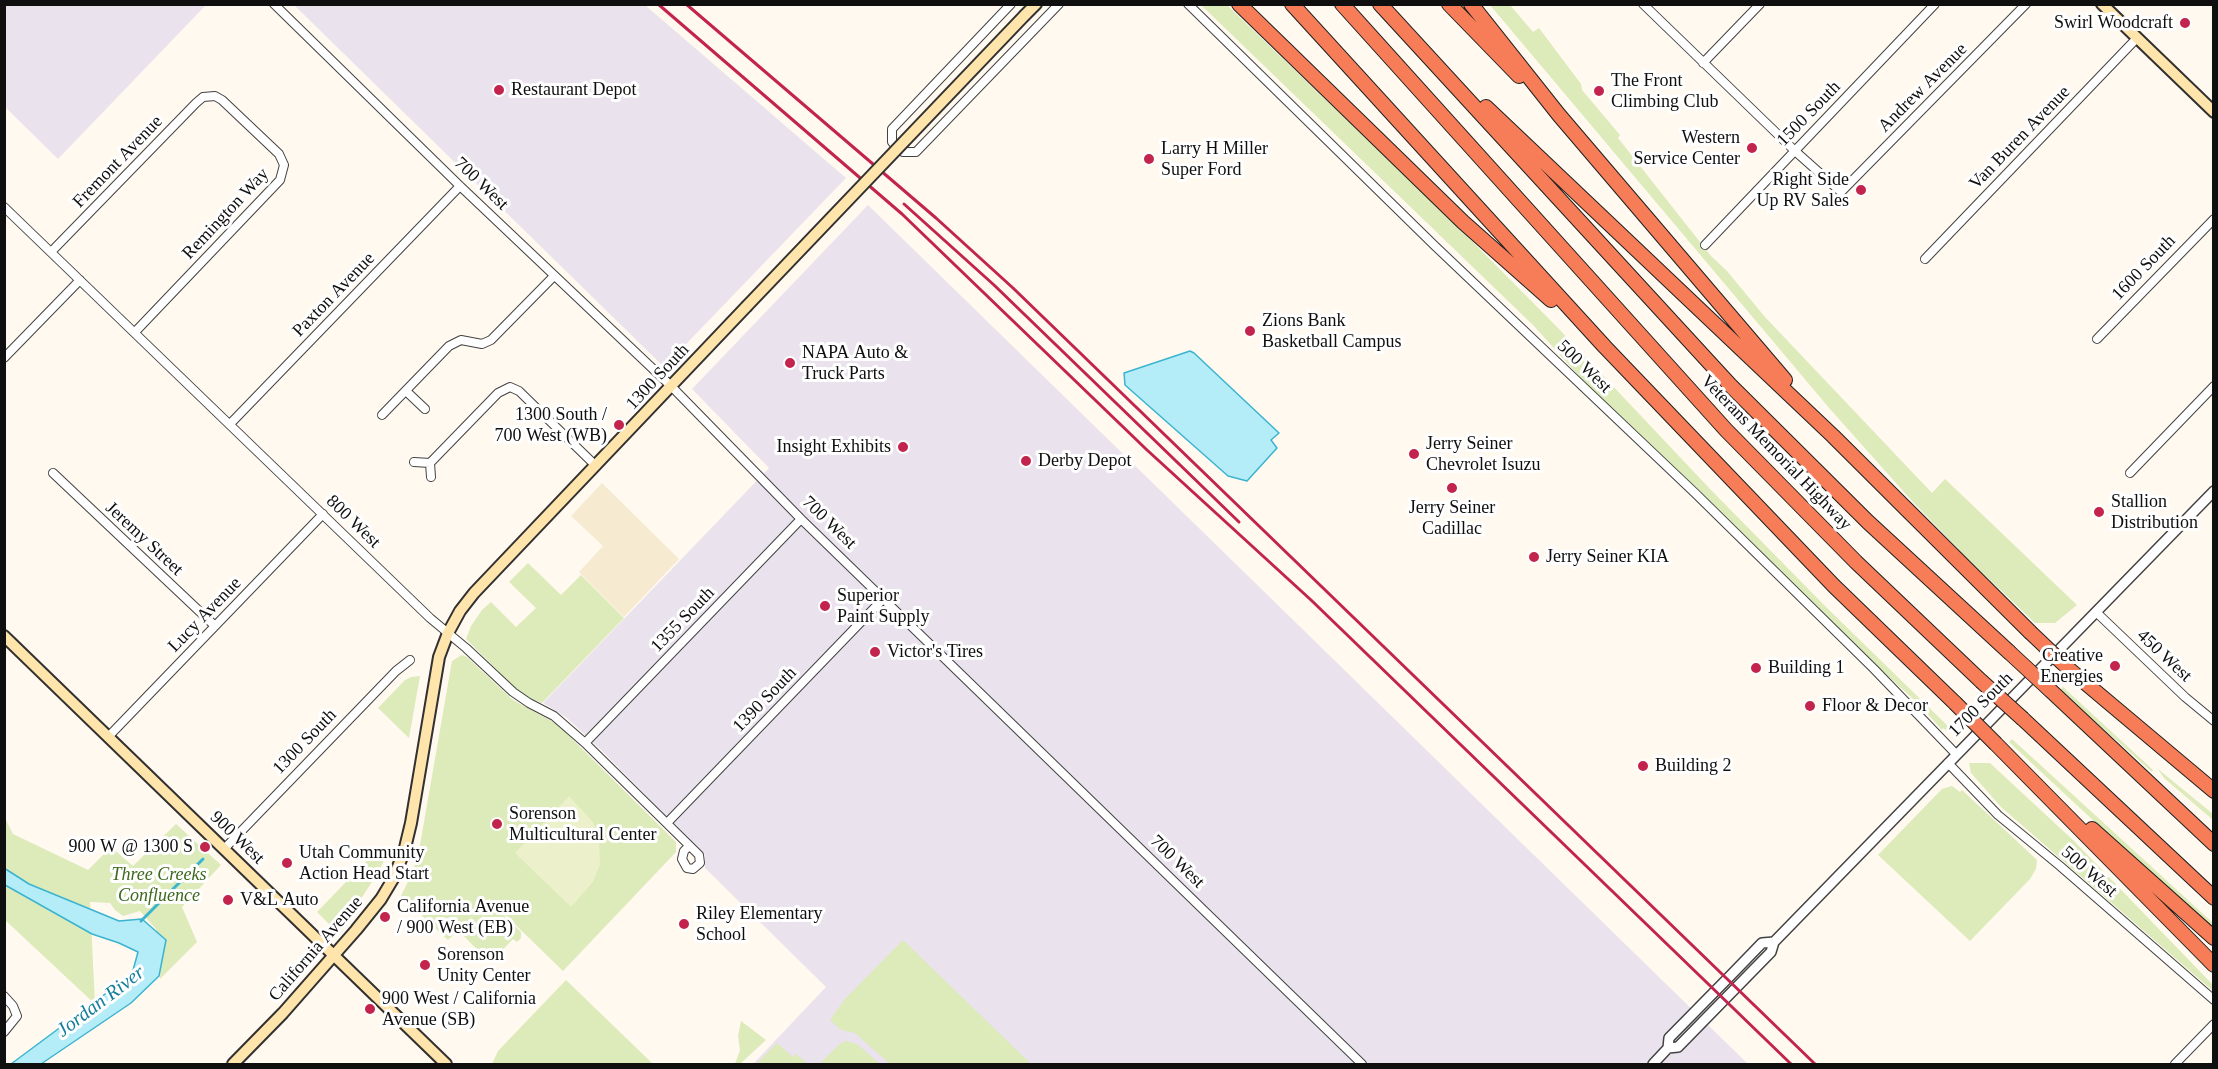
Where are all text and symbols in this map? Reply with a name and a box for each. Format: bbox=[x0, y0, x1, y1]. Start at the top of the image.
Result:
place label: Swirl Woodcraft bbox=[2054, 12, 2173, 34]
marker: Swirl Woodcraft bbox=[2178, 16, 2192, 30]
street label: Andrew Avenue bbox=[1874, 39, 1972, 137]
place label: The Front Climbing Club bbox=[1611, 70, 1719, 112]
street label: 1500 South bbox=[1773, 77, 1845, 151]
place label: Restaurant Depot bbox=[511, 79, 636, 101]
street label: Van Buren Avenue bbox=[1965, 82, 2075, 194]
marker: Restaurant Depot bbox=[492, 83, 506, 97]
marker: The Front Climbing Club bbox=[1592, 84, 1606, 98]
street label: Fremont Avenue bbox=[69, 111, 167, 213]
place label: Western Service Center bbox=[1634, 127, 1740, 170]
place label: Larry H Miller Super Ford bbox=[1161, 138, 1268, 180]
marker: Western Service Center bbox=[1745, 141, 1759, 155]
marker: Larry H Miller Super Ford bbox=[1142, 152, 1156, 166]
street label: 700 West bbox=[449, 153, 513, 215]
street label: Remington Way bbox=[178, 164, 274, 264]
place label: Right Side Up RV Sales bbox=[1756, 169, 1849, 212]
marker: Right Side Up RV Sales bbox=[1854, 183, 1868, 197]
street label: 1600 South bbox=[2108, 231, 2180, 305]
street label: Paxton Avenue bbox=[288, 248, 380, 342]
place label: Zions Bank Basketball Campus bbox=[1262, 310, 1401, 352]
marker: Zions Bank Basketball Campus bbox=[1243, 324, 1257, 338]
street label: 500 West bbox=[1552, 336, 1616, 398]
street label: 1300 South bbox=[622, 339, 694, 415]
place label: NAPA Auto & Truck Parts bbox=[802, 342, 908, 385]
marker: NAPA Auto & Truck Parts bbox=[783, 356, 797, 370]
street label: Veterans Memorial Highway bbox=[1696, 371, 1856, 535]
place label: 1300 South / 700 West (WB) bbox=[494, 404, 607, 446]
marker: 1300 South / 700 West (WB) bbox=[612, 418, 626, 432]
place label: Jerry Seiner Chevrolet Isuzu bbox=[1426, 433, 1540, 476]
place label: Insight Exhibits bbox=[776, 436, 891, 458]
marker: Insight Exhibits bbox=[896, 440, 910, 454]
marker: Jerry Seiner Chevrolet Isuzu bbox=[1407, 447, 1421, 461]
place label: Derby Depot bbox=[1038, 450, 1131, 472]
marker: Derby Depot bbox=[1019, 454, 1033, 468]
marker: Jerry Seiner Cadillac bbox=[1445, 481, 1459, 495]
street label: 800 West bbox=[321, 491, 385, 553]
place label: Stallion Distribution bbox=[2111, 491, 2198, 534]
street label: 700 West bbox=[797, 492, 861, 554]
place label: Jerry Seiner Cadillac bbox=[1409, 497, 1495, 540]
street label: Jeremy Street bbox=[101, 498, 187, 580]
marker: Stallion Distribution bbox=[2092, 505, 2106, 519]
place label: Jerry Seiner KIA bbox=[1546, 546, 1669, 568]
marker: Jerry Seiner KIA bbox=[1527, 550, 1541, 564]
street label: Lucy Avenue bbox=[164, 573, 246, 657]
street label: 1355 South bbox=[647, 583, 719, 657]
place label: Superior Paint Supply bbox=[837, 585, 930, 628]
marker: Superior Paint Supply bbox=[818, 599, 832, 613]
street label: 450 West bbox=[2132, 625, 2196, 687]
place label: Victor's Tires bbox=[887, 641, 983, 663]
marker: Victor's Tires bbox=[868, 645, 882, 659]
place label: Creative Energies bbox=[2040, 645, 2103, 688]
place label: Building 1 bbox=[1768, 657, 1845, 679]
marker: Creative Energies bbox=[2108, 659, 2122, 673]
marker: Building 1 bbox=[1749, 661, 1763, 675]
street label: 1390 South bbox=[729, 663, 801, 737]
street label: 1700 South bbox=[1944, 668, 2018, 742]
place label: Floor & Decor bbox=[1822, 695, 1928, 717]
marker: Floor & Decor bbox=[1803, 699, 1817, 713]
street label: 1300 South bbox=[269, 705, 341, 779]
place label: Building 2 bbox=[1655, 755, 1732, 777]
marker: Building 2 bbox=[1636, 759, 1650, 773]
place label: Sorenson Multicultural Center bbox=[509, 803, 656, 846]
street label: 900 West bbox=[205, 807, 269, 869]
marker: Sorenson Multicultural Center bbox=[490, 817, 504, 831]
street label: 700 West bbox=[1145, 831, 1209, 893]
place label: 900 W @ 1300 S bbox=[68, 836, 193, 858]
marker: 900 W @ 1300 S bbox=[198, 840, 212, 854]
place label: Utah Community Action Head Start bbox=[299, 842, 429, 884]
street label: 500 West bbox=[2057, 842, 2121, 902]
marker: Utah Community Action Head Start bbox=[280, 856, 294, 870]
park label: Three Creeks Confluence bbox=[111, 864, 207, 906]
place label: V&L Auto bbox=[240, 889, 318, 911]
street label: California Avenue bbox=[265, 892, 367, 1006]
marker: V&L Auto bbox=[221, 893, 235, 907]
place label: California Avenue / 900 West (EB) bbox=[397, 896, 529, 938]
place label: Riley Elementary School bbox=[696, 903, 822, 946]
marker: California Avenue / 900 West (EB) bbox=[378, 910, 392, 924]
marker: Riley Elementary School bbox=[677, 917, 691, 931]
place label: Sorenson Unity Center bbox=[437, 944, 530, 986]
marker: Sorenson Unity Center bbox=[418, 958, 432, 972]
water label: Jordan River bbox=[52, 961, 150, 1043]
place label: 900 West / California Avenue (SB) bbox=[382, 988, 536, 1030]
marker: 900 West / California Avenue (SB) bbox=[363, 1002, 377, 1016]

